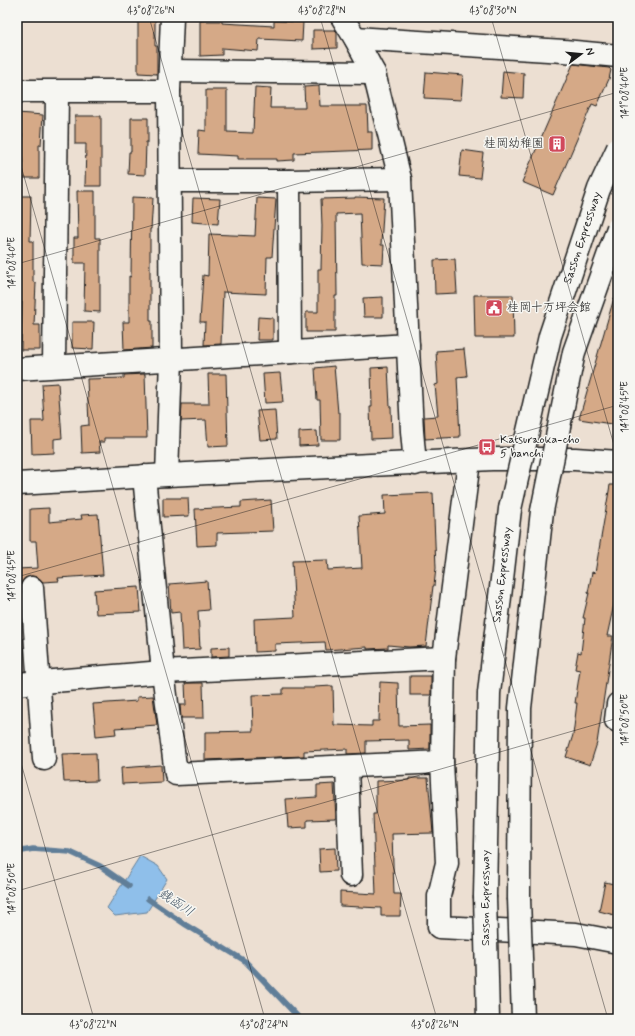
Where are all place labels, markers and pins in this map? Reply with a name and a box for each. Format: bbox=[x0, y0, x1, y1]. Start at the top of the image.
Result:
building icon: 桂岡幼稚園 bbox=[547, 134, 567, 154]
place label: 桂岡幼稚園 bbox=[484, 136, 544, 152]
public building icon: 桂岡十万坪会館 bbox=[484, 298, 504, 318]
place label: 桂岡十万坪会館 bbox=[507, 300, 591, 316]
place label: Katsuraoka-cho 5 banchi bbox=[500, 432, 580, 462]
bus stop icon: Katsuraoka-cho 5 banchi bbox=[477, 437, 497, 457]

